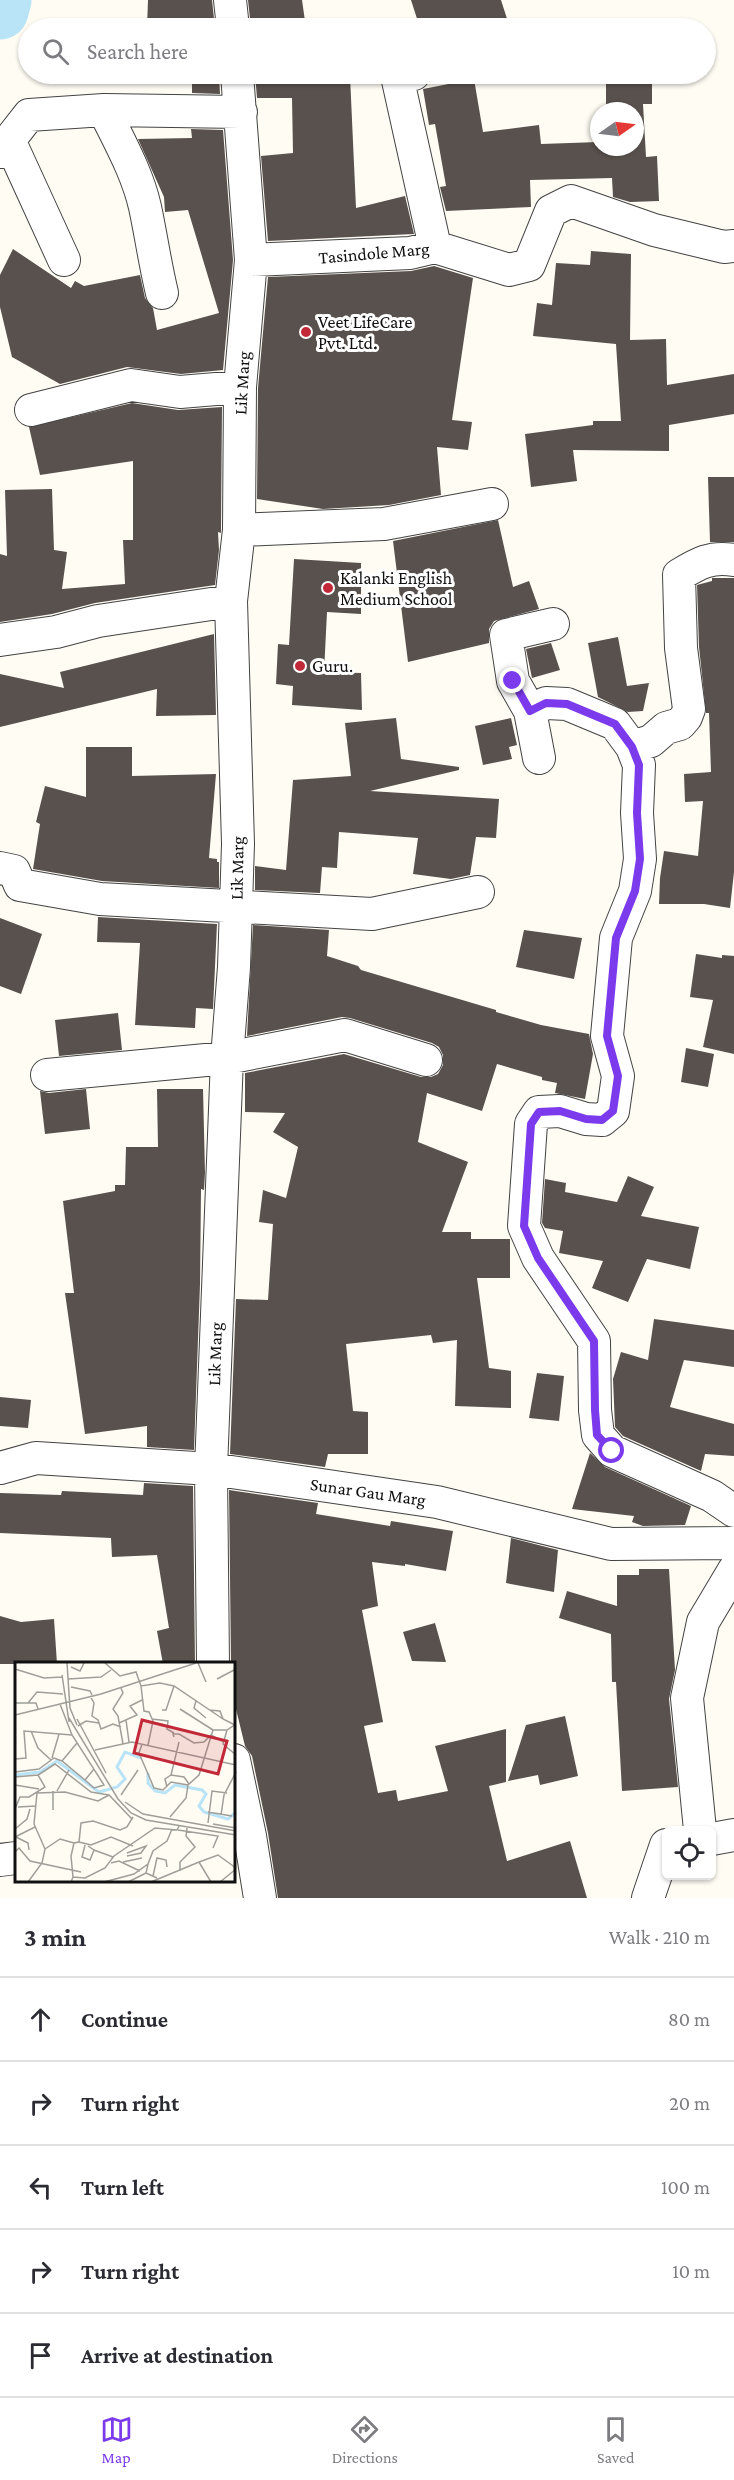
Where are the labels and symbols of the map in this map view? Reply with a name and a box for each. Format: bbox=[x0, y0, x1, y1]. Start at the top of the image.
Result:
north arrow bbox=[590, 102, 644, 156]
street label: Tasindole Marg bbox=[318, 238, 431, 268]
place label: Veet LifeCare Pvt. Ltd. bbox=[318, 312, 412, 353]
marker: Veet LifeCare Pvt. Ltd. bbox=[299, 325, 313, 339]
street label: Lik Marg bbox=[230, 350, 254, 415]
place label: Kalanki English Medium School bbox=[340, 568, 453, 609]
marker: Kalanki English Medium School bbox=[321, 581, 335, 595]
place label: Guru. bbox=[312, 656, 353, 676]
marker: Guru. bbox=[293, 659, 307, 673]
route end bbox=[499, 667, 525, 693]
street label: Lik Marg bbox=[226, 836, 248, 900]
street label: Lik Marg bbox=[204, 1322, 226, 1386]
route start bbox=[598, 1437, 624, 1463]
street label: Sunar Gau Marg bbox=[309, 1474, 427, 1510]
inset map bbox=[15, 1662, 236, 1883]

